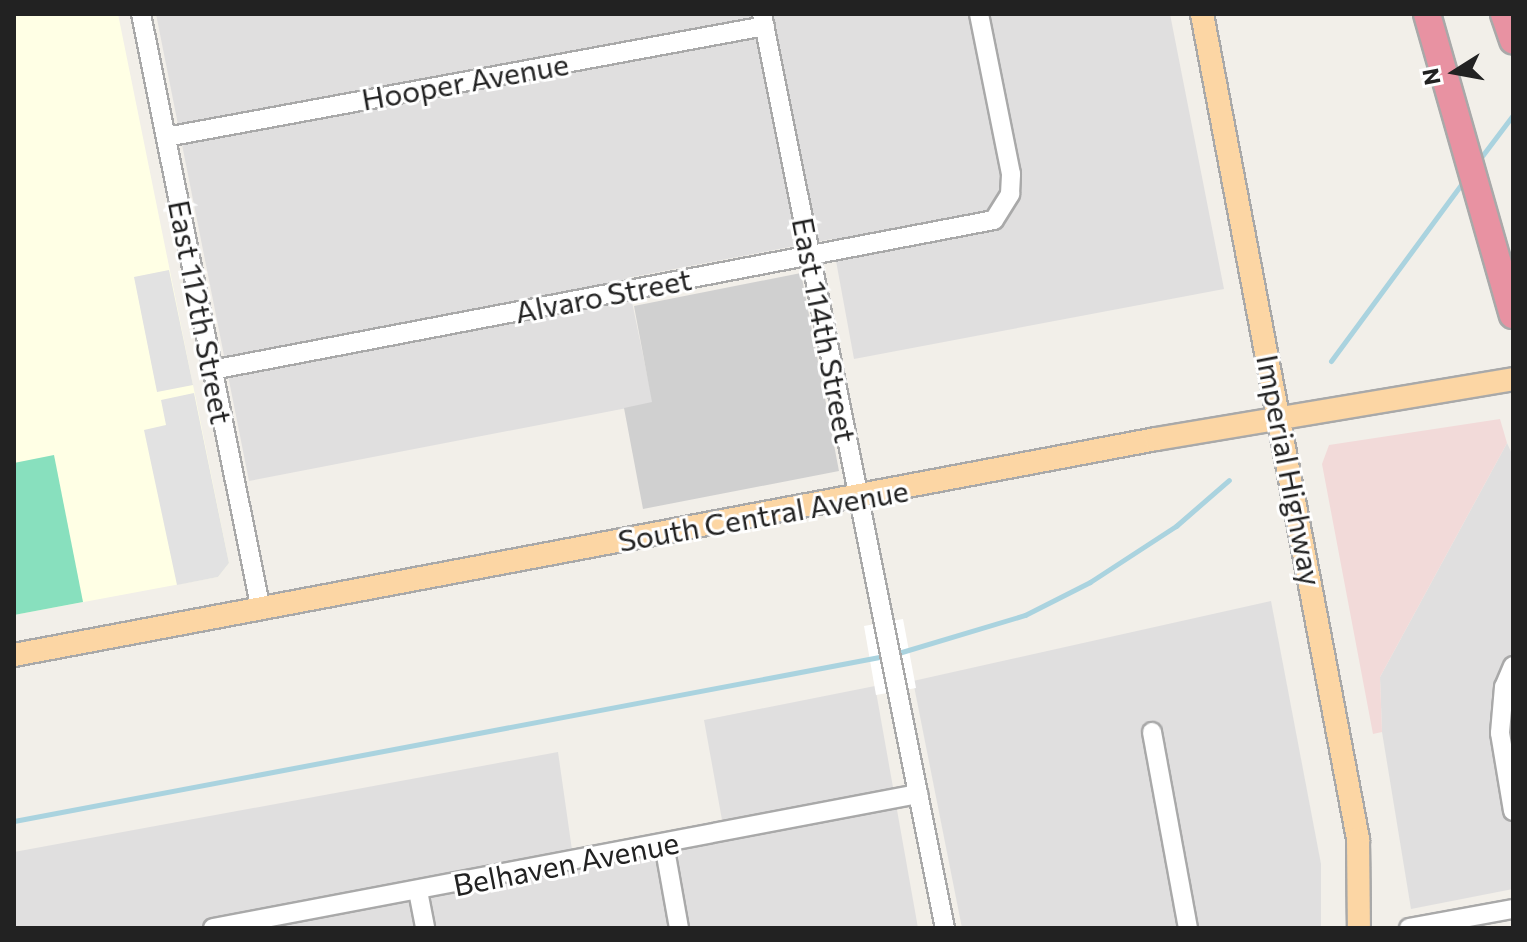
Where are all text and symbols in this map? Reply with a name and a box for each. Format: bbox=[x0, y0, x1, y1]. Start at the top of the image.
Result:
north arrow bbox=[1415, 32, 1495, 112]
street label: Hooper Avenue bbox=[359, 45, 571, 117]
text: N bbox=[1416, 66, 1446, 87]
street label: East 112th Street bbox=[162, 197, 240, 427]
street label: East 114th Street bbox=[786, 214, 864, 446]
street label: Alvaro Street bbox=[512, 260, 694, 330]
street label: Imperial Highway bbox=[1250, 351, 1330, 589]
street label: South Central Avenue bbox=[615, 472, 911, 558]
street label: Belhaven Avenue bbox=[450, 823, 682, 903]

